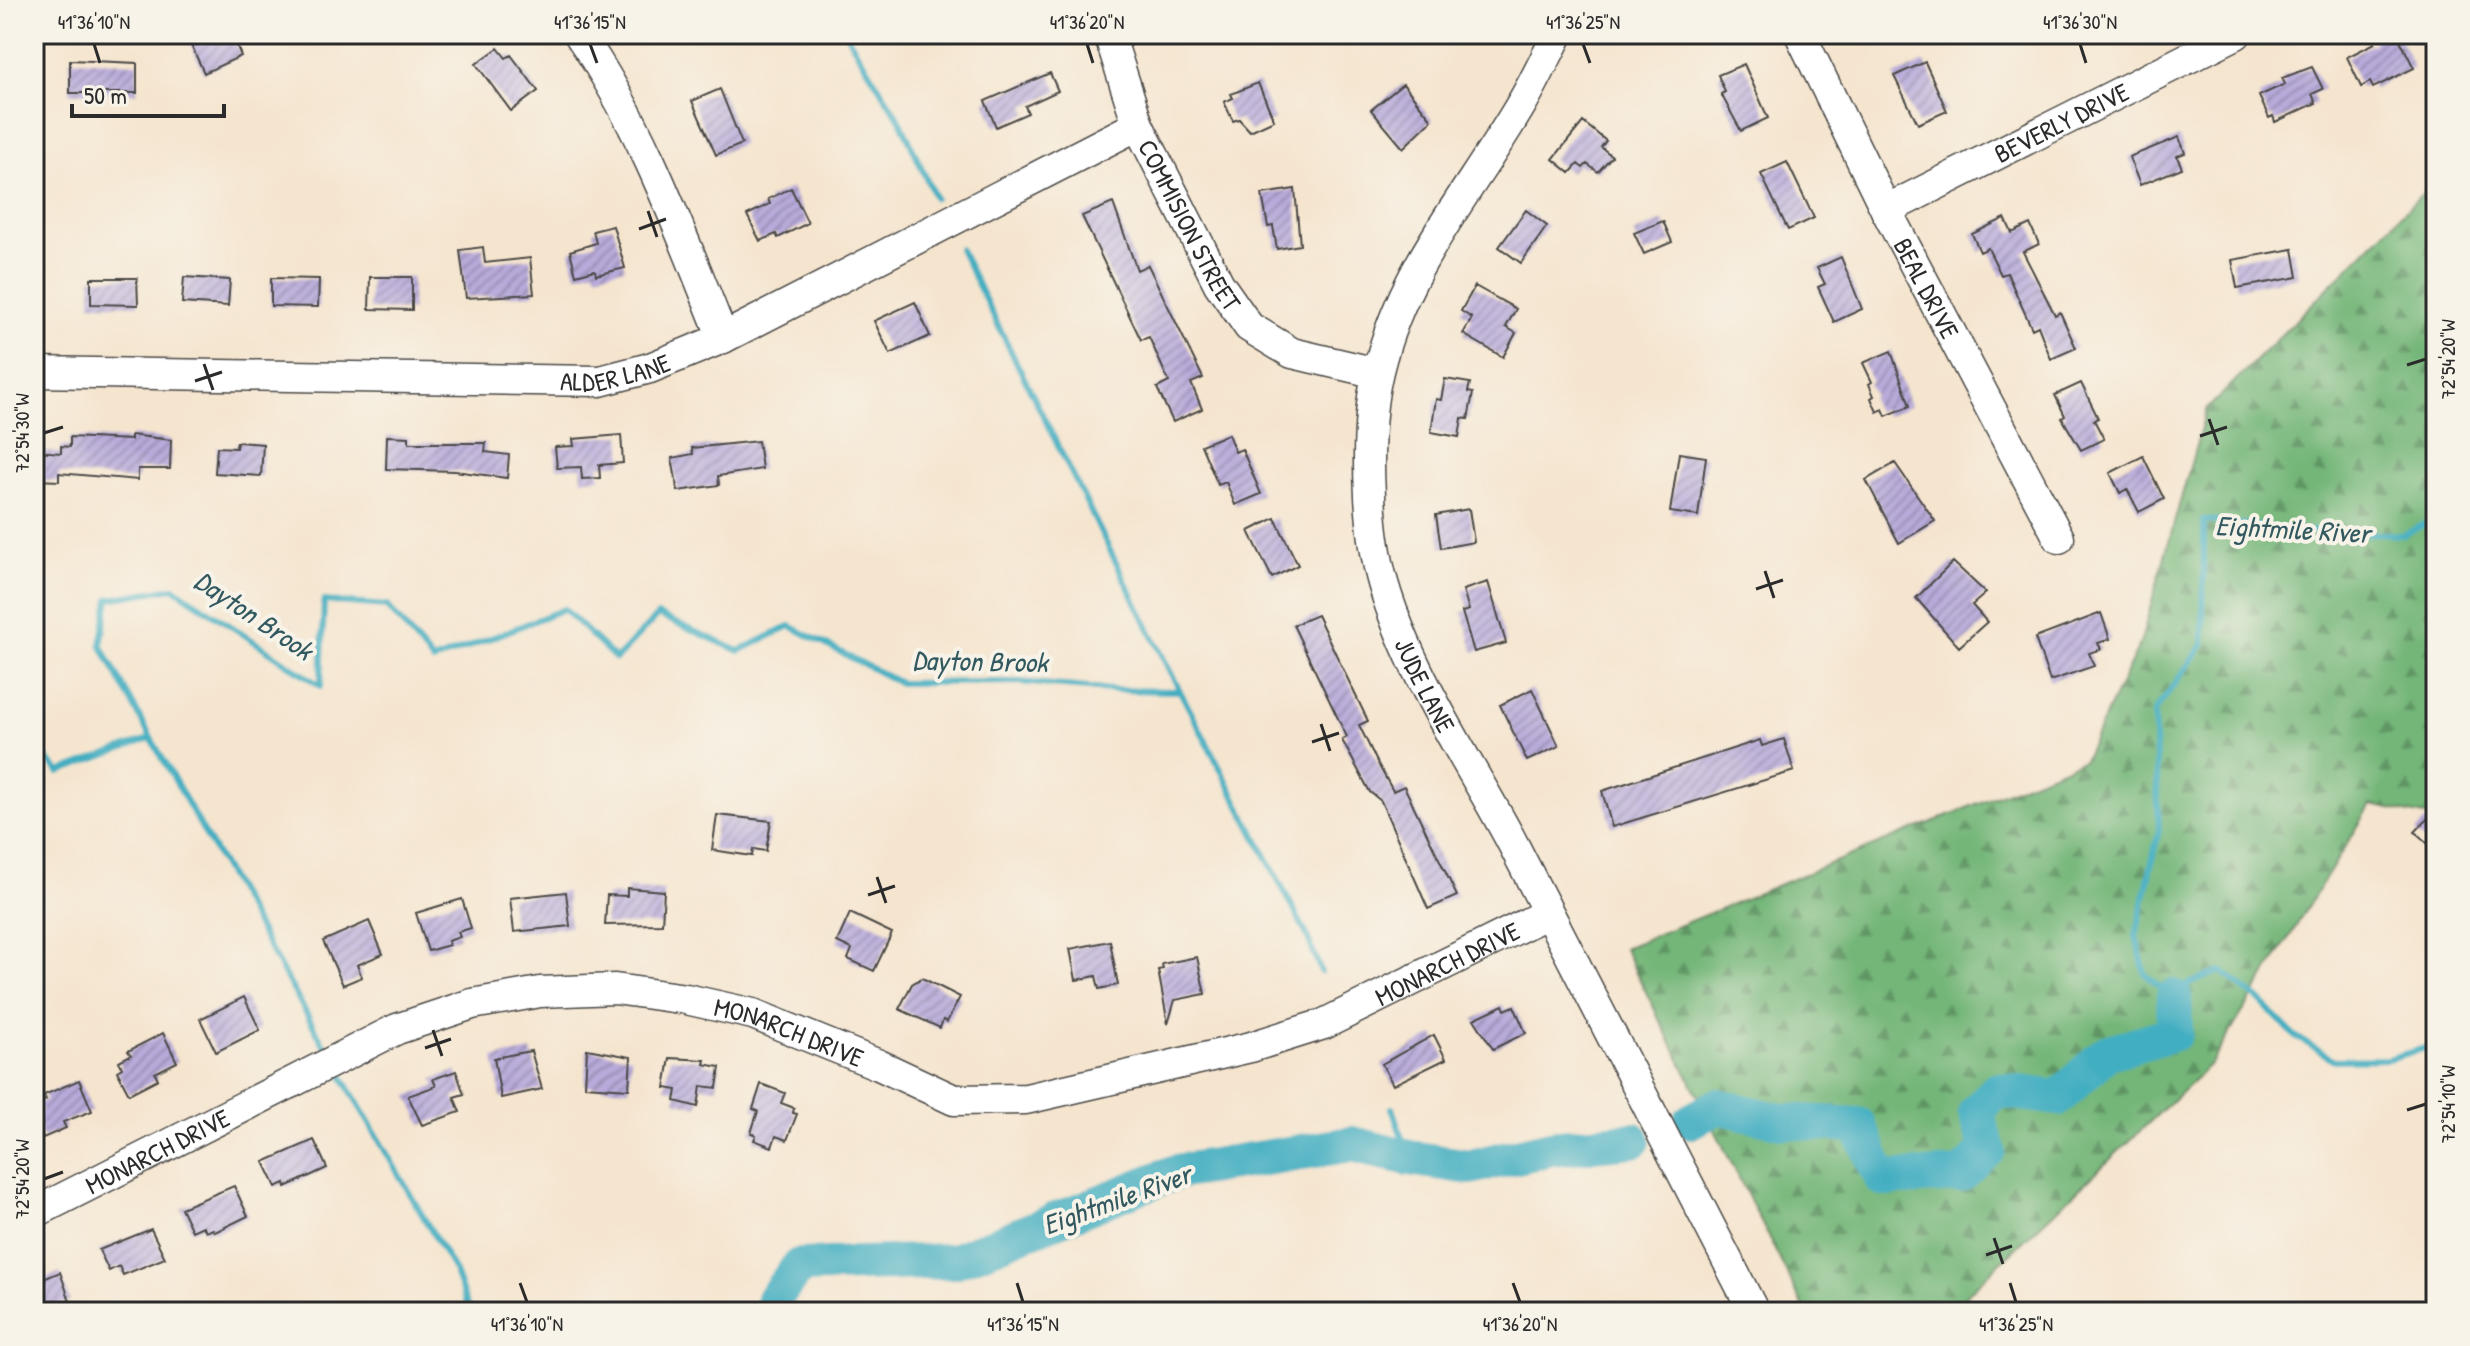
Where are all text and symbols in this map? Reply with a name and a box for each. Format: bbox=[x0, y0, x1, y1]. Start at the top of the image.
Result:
text: 41°36'10"N bbox=[58, 8, 130, 35]
text: 41°36'15"N bbox=[554, 8, 626, 35]
text: 41°36'20"N bbox=[1050, 8, 1124, 35]
text: 41°36'25"N bbox=[1546, 8, 1620, 35]
text: 41°36'30"N bbox=[2043, 8, 2117, 35]
scale bar bbox=[72, 68, 224, 118]
street label: BEVERLY DRIVE bbox=[1988, 73, 2135, 170]
text: 50 m bbox=[84, 79, 127, 111]
street label: COMMISION STREET bbox=[1131, 133, 1250, 318]
street label: BEAL DRIVE bbox=[1886, 231, 1968, 345]
text: 72°54'20"W bbox=[2434, 318, 2461, 399]
street label: ALDER LANE bbox=[560, 344, 676, 399]
text: 72°54'30"W bbox=[8, 393, 35, 473]
water label: Eightmile River bbox=[2215, 506, 2375, 552]
water label: Dayton Brook bbox=[187, 561, 323, 670]
street label: JUDE LANE bbox=[1387, 632, 1464, 739]
water label: Dayton Brook bbox=[912, 641, 1050, 681]
street label: MONARCH DRIVE bbox=[1369, 912, 1526, 1014]
street label: MONARCH DRIVE bbox=[711, 988, 869, 1075]
text: 72°54'10"W bbox=[2434, 1064, 2461, 1143]
street label: MONARCH DRIVE bbox=[79, 1099, 236, 1202]
text: 72°54'20"W bbox=[8, 1138, 35, 1219]
water label: Eightmile River bbox=[1038, 1154, 1199, 1243]
text: 41°36'10"N bbox=[491, 1310, 563, 1337]
text: 41°36'15"N bbox=[987, 1310, 1059, 1337]
text: 41°36'20"N bbox=[1483, 1310, 1557, 1337]
text: 41°36'25"N bbox=[1979, 1310, 2053, 1337]

